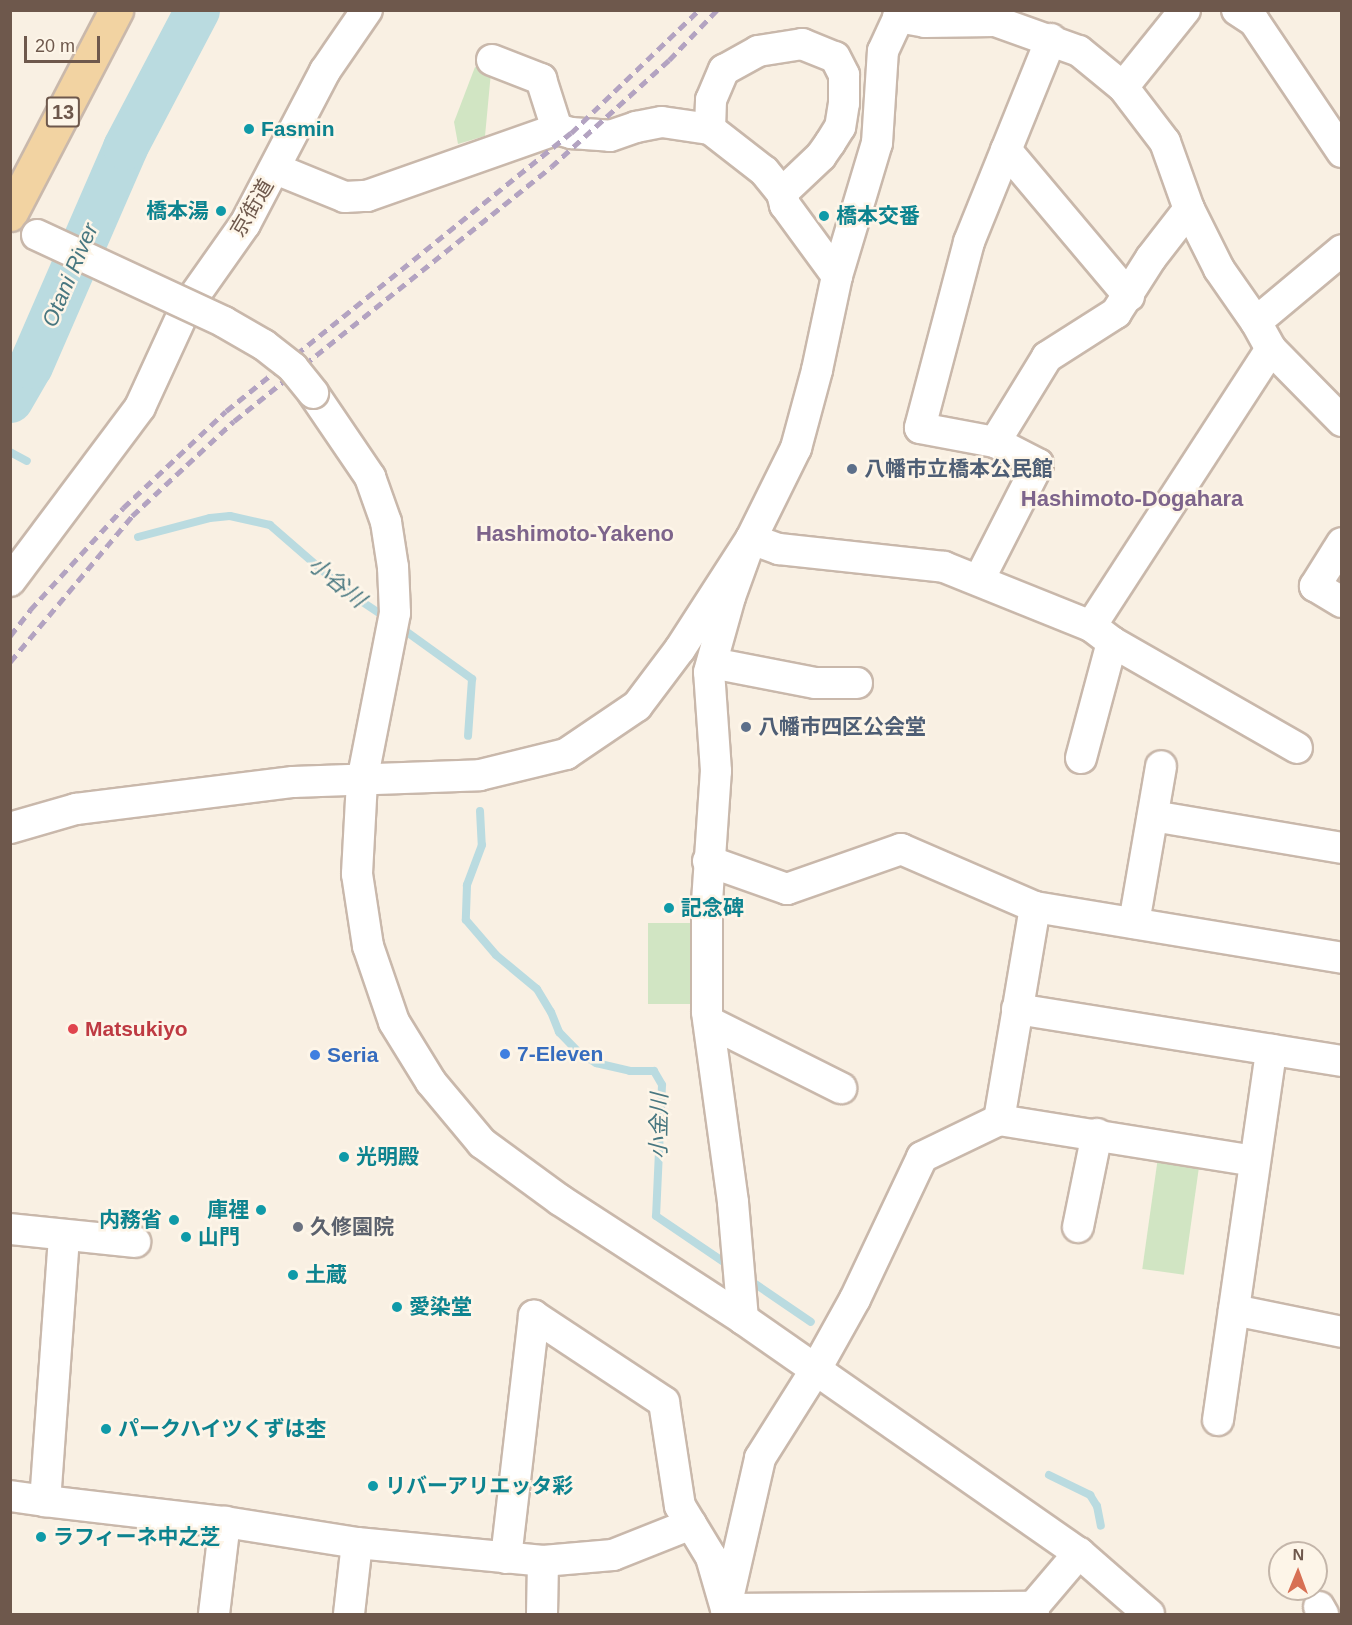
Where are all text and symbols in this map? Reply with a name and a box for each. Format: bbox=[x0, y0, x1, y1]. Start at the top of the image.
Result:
scale bar bbox=[27, 24, 104, 62]
text: 20 m bbox=[35, 36, 75, 56]
road number: 13 bbox=[45, 95, 81, 129]
place label: Fasmin bbox=[261, 116, 335, 142]
marker: Fasmin bbox=[242, 122, 256, 136]
street label: 京街道 bbox=[225, 175, 279, 241]
place label: 橋本湯 bbox=[146, 198, 209, 224]
place label: 橋本交番 bbox=[836, 203, 920, 229]
marker: 橋本湯 bbox=[214, 204, 228, 218]
marker: 橋本交番 bbox=[817, 209, 831, 223]
water label: Otani River bbox=[36, 219, 104, 331]
place label: 八幡市立橋本公民館 bbox=[864, 456, 1053, 482]
marker: 八幡市立橋本公民館 bbox=[845, 462, 859, 476]
district label: Hashimoto-Dogahara bbox=[1021, 486, 1243, 512]
district label: Hashimoto-Yakeno bbox=[476, 521, 674, 547]
water label: 小谷川 bbox=[303, 551, 371, 613]
place label: 八幡市四区公会堂 bbox=[758, 714, 926, 740]
marker: 八幡市四区公会堂 bbox=[739, 720, 753, 734]
place label: 記念碑 bbox=[681, 895, 744, 921]
marker: 記念碑 bbox=[662, 901, 676, 915]
place label: Matsukiyo bbox=[85, 1016, 188, 1042]
marker: Matsukiyo bbox=[66, 1022, 80, 1036]
place label: 7-Eleven bbox=[517, 1041, 603, 1067]
place label: Seria bbox=[327, 1042, 378, 1068]
marker: 7-Eleven bbox=[498, 1047, 512, 1061]
marker: Seria bbox=[308, 1048, 322, 1062]
water label: 小金川 bbox=[645, 1093, 673, 1159]
place label: 光明殿 bbox=[356, 1144, 419, 1170]
marker: 光明殿 bbox=[337, 1150, 351, 1164]
place label: 庫裡 bbox=[207, 1197, 249, 1223]
marker: 庫裡 bbox=[254, 1203, 268, 1217]
place label: 内務省 bbox=[99, 1207, 162, 1233]
marker: 内務省 bbox=[167, 1213, 181, 1227]
place label: 久修園院 bbox=[310, 1214, 394, 1240]
marker: 久修園院 bbox=[291, 1220, 305, 1234]
place label: 山門 bbox=[198, 1224, 240, 1250]
marker: 山門 bbox=[179, 1230, 193, 1244]
place label: 土蔵 bbox=[305, 1262, 347, 1288]
marker: 土蔵 bbox=[286, 1268, 300, 1282]
place label: 愛染堂 bbox=[409, 1294, 472, 1320]
marker: 愛染堂 bbox=[390, 1300, 404, 1314]
place label: パークハイツくずは杢 bbox=[118, 1416, 328, 1442]
marker: パークハイツくずは杢 bbox=[99, 1422, 113, 1436]
place label: リバーアリエッタ彩 bbox=[385, 1473, 574, 1499]
marker: リバーアリエッタ彩 bbox=[366, 1479, 380, 1493]
place label: ラフィーネ中之芝 bbox=[53, 1524, 221, 1550]
marker: ラフィーネ中之芝 bbox=[34, 1530, 48, 1544]
north arrow bbox=[1268, 1541, 1328, 1601]
text: N bbox=[1292, 1546, 1304, 1563]

